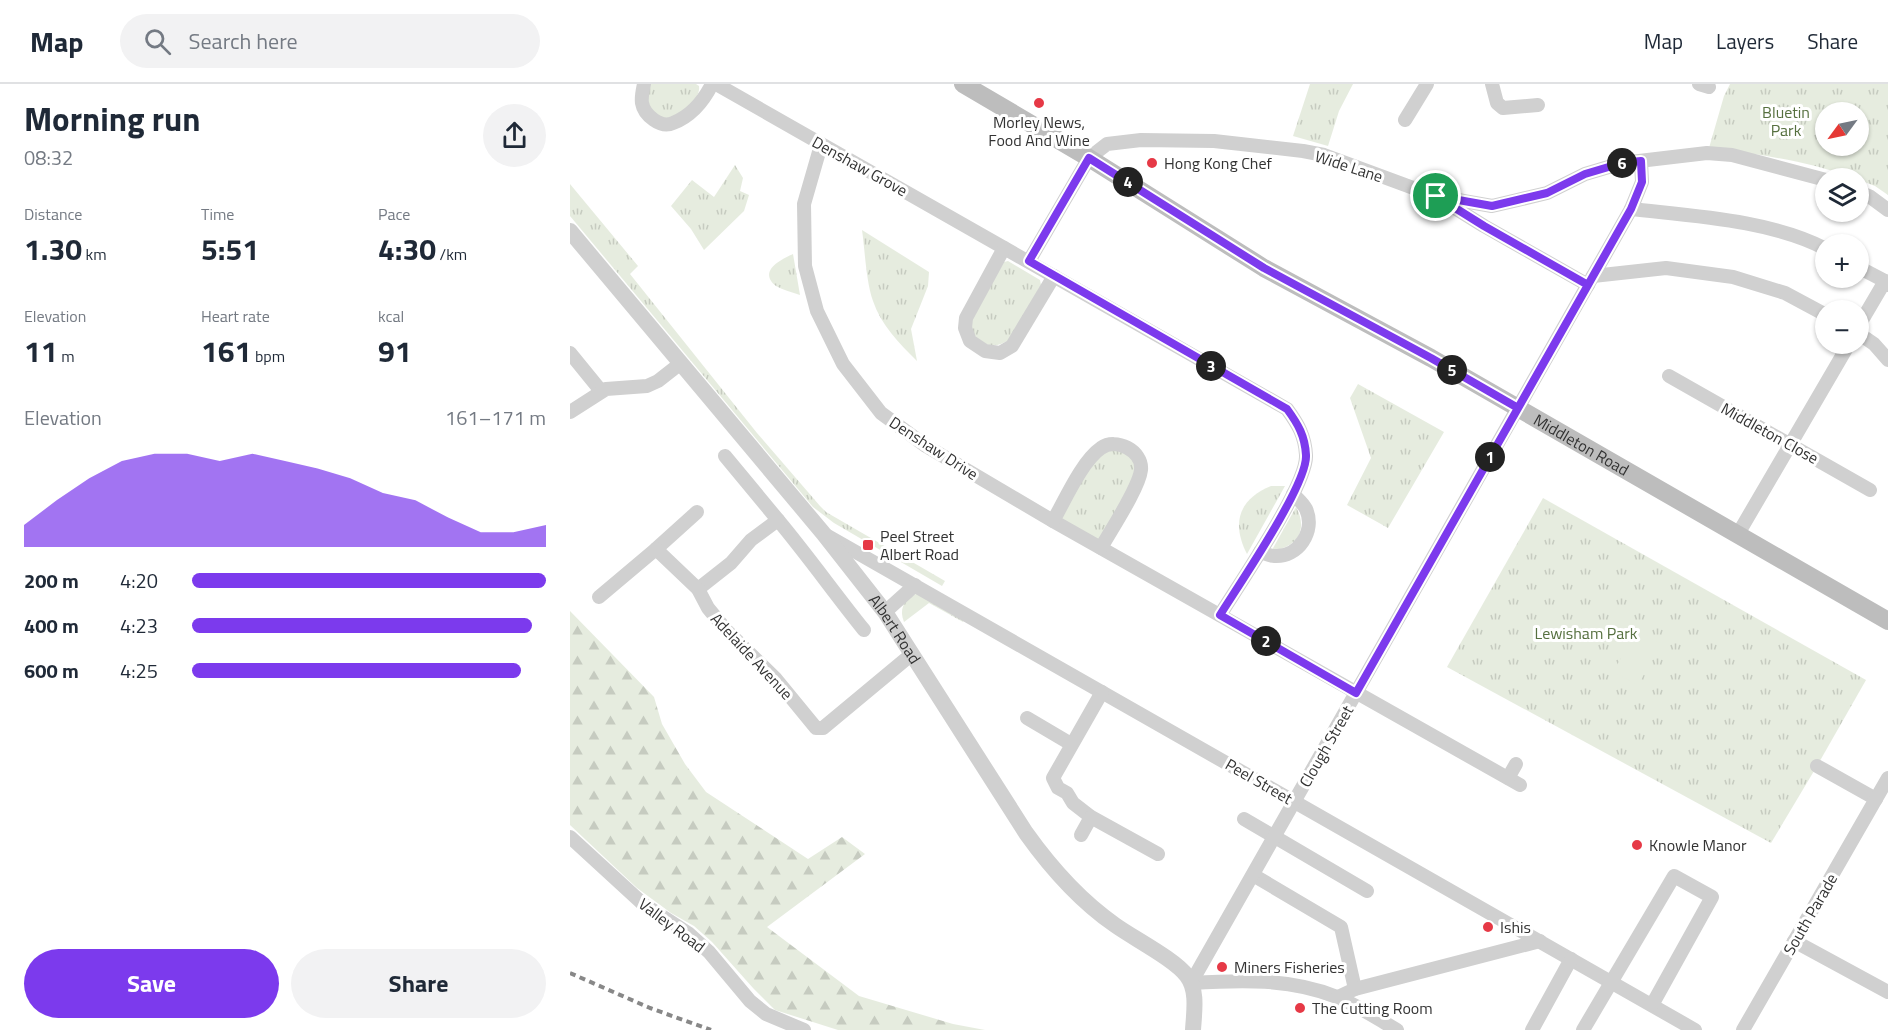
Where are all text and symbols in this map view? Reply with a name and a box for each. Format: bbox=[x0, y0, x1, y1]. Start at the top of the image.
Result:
search box bbox=[120, 14, 540, 68]
text: Map bbox=[30, 20, 84, 63]
text: Search here bbox=[189, 24, 298, 58]
icon: search bbox=[141, 25, 174, 58]
text: Map bbox=[1644, 25, 1683, 57]
text: Layers bbox=[1716, 25, 1774, 57]
text: Share bbox=[1807, 25, 1858, 57]
text: Morning run bbox=[24, 94, 201, 144]
marker: Morley News, Food And Wine bbox=[1032, 96, 1046, 110]
park label: Bluetin Park bbox=[1762, 100, 1810, 142]
north arrow bbox=[1815, 102, 1869, 156]
map controls bbox=[1815, 102, 1869, 354]
button: share bbox=[483, 104, 546, 167]
place label: Morley News, Food And Wine bbox=[988, 110, 1090, 152]
street label: Denshaw Grove bbox=[808, 130, 912, 202]
text: 08:32 bbox=[24, 142, 73, 173]
street label: Wide Lane bbox=[1312, 144, 1386, 188]
pin: 6 bbox=[1607, 148, 1637, 178]
place label: Hong Kong Chef bbox=[1164, 151, 1273, 175]
text: 6 bbox=[1618, 151, 1626, 175]
marker: Hong Kong Chef bbox=[1145, 156, 1159, 170]
pin: 4 bbox=[1113, 167, 1143, 197]
button: layers bbox=[1815, 168, 1869, 222]
text: 4 bbox=[1124, 170, 1132, 194]
pin bbox=[1410, 170, 1461, 221]
icon: arrive bbox=[1419, 179, 1452, 212]
text: Distance bbox=[24, 202, 82, 226]
text: Time bbox=[201, 202, 234, 226]
text: Pace bbox=[378, 202, 410, 226]
text: 1.30 bbox=[24, 226, 82, 272]
text: 5:51 bbox=[201, 226, 259, 272]
text: 4:30 bbox=[378, 226, 436, 272]
button: + bbox=[1815, 234, 1869, 288]
text: km bbox=[82, 242, 107, 266]
text: /km bbox=[436, 242, 467, 266]
button: − bbox=[1815, 300, 1869, 354]
text: Elevation bbox=[24, 304, 86, 328]
text: Heart rate bbox=[201, 304, 270, 328]
text: kcal bbox=[378, 304, 404, 328]
text: 11 bbox=[24, 328, 58, 374]
text: 161 bbox=[201, 328, 251, 374]
text: 91 bbox=[378, 328, 412, 374]
text: m bbox=[58, 344, 75, 368]
text: bpm bbox=[251, 344, 285, 368]
pin: 3 bbox=[1196, 351, 1226, 381]
text: 3 bbox=[1207, 354, 1215, 378]
pin: 5 bbox=[1437, 355, 1467, 385]
text: 5 bbox=[1448, 358, 1456, 382]
street label: Middleton Close bbox=[1717, 396, 1823, 470]
text: Elevation bbox=[24, 402, 102, 433]
text: 161–171 m bbox=[445, 402, 546, 433]
street label: Middleton Road bbox=[1529, 408, 1634, 481]
street label: Denshaw Drive bbox=[885, 410, 983, 486]
pin: 1 bbox=[1475, 442, 1505, 472]
text: 1 bbox=[1486, 445, 1494, 469]
place label: Peel Street Albert Road bbox=[880, 524, 959, 566]
marker: Peel Street Albert Road bbox=[861, 538, 875, 552]
text: 200 m bbox=[24, 565, 79, 596]
text: 4:20 bbox=[120, 565, 158, 596]
street label: Albert Road bbox=[863, 589, 927, 668]
street label: Adelaide Avenue bbox=[705, 607, 799, 705]
text: 400 m bbox=[24, 610, 79, 641]
text: 4:23 bbox=[120, 610, 158, 641]
park label: Lewisham Park bbox=[1535, 621, 1638, 645]
pin: 2 bbox=[1251, 626, 1281, 656]
text: 2 bbox=[1262, 629, 1270, 653]
text: 600 m bbox=[24, 655, 79, 686]
text: 4:25 bbox=[120, 655, 158, 686]
street label: Clough Street bbox=[1293, 700, 1359, 791]
street label: Peel Street bbox=[1221, 752, 1297, 810]
place label: Knowle Manor bbox=[1649, 833, 1747, 857]
marker: Knowle Manor bbox=[1630, 838, 1644, 852]
street label: South Parade bbox=[1777, 869, 1843, 959]
street label: Valley Road bbox=[634, 892, 710, 958]
place label: Ishis bbox=[1500, 915, 1531, 939]
marker: Ishis bbox=[1481, 920, 1495, 934]
button: Save bbox=[24, 949, 279, 1018]
button: Share bbox=[291, 949, 546, 1018]
place label: Miners Fisheries bbox=[1234, 955, 1345, 979]
marker: Miners Fisheries bbox=[1215, 960, 1229, 974]
place label: The Cutting Room bbox=[1312, 996, 1433, 1020]
marker: The Cutting Room bbox=[1293, 1001, 1307, 1015]

